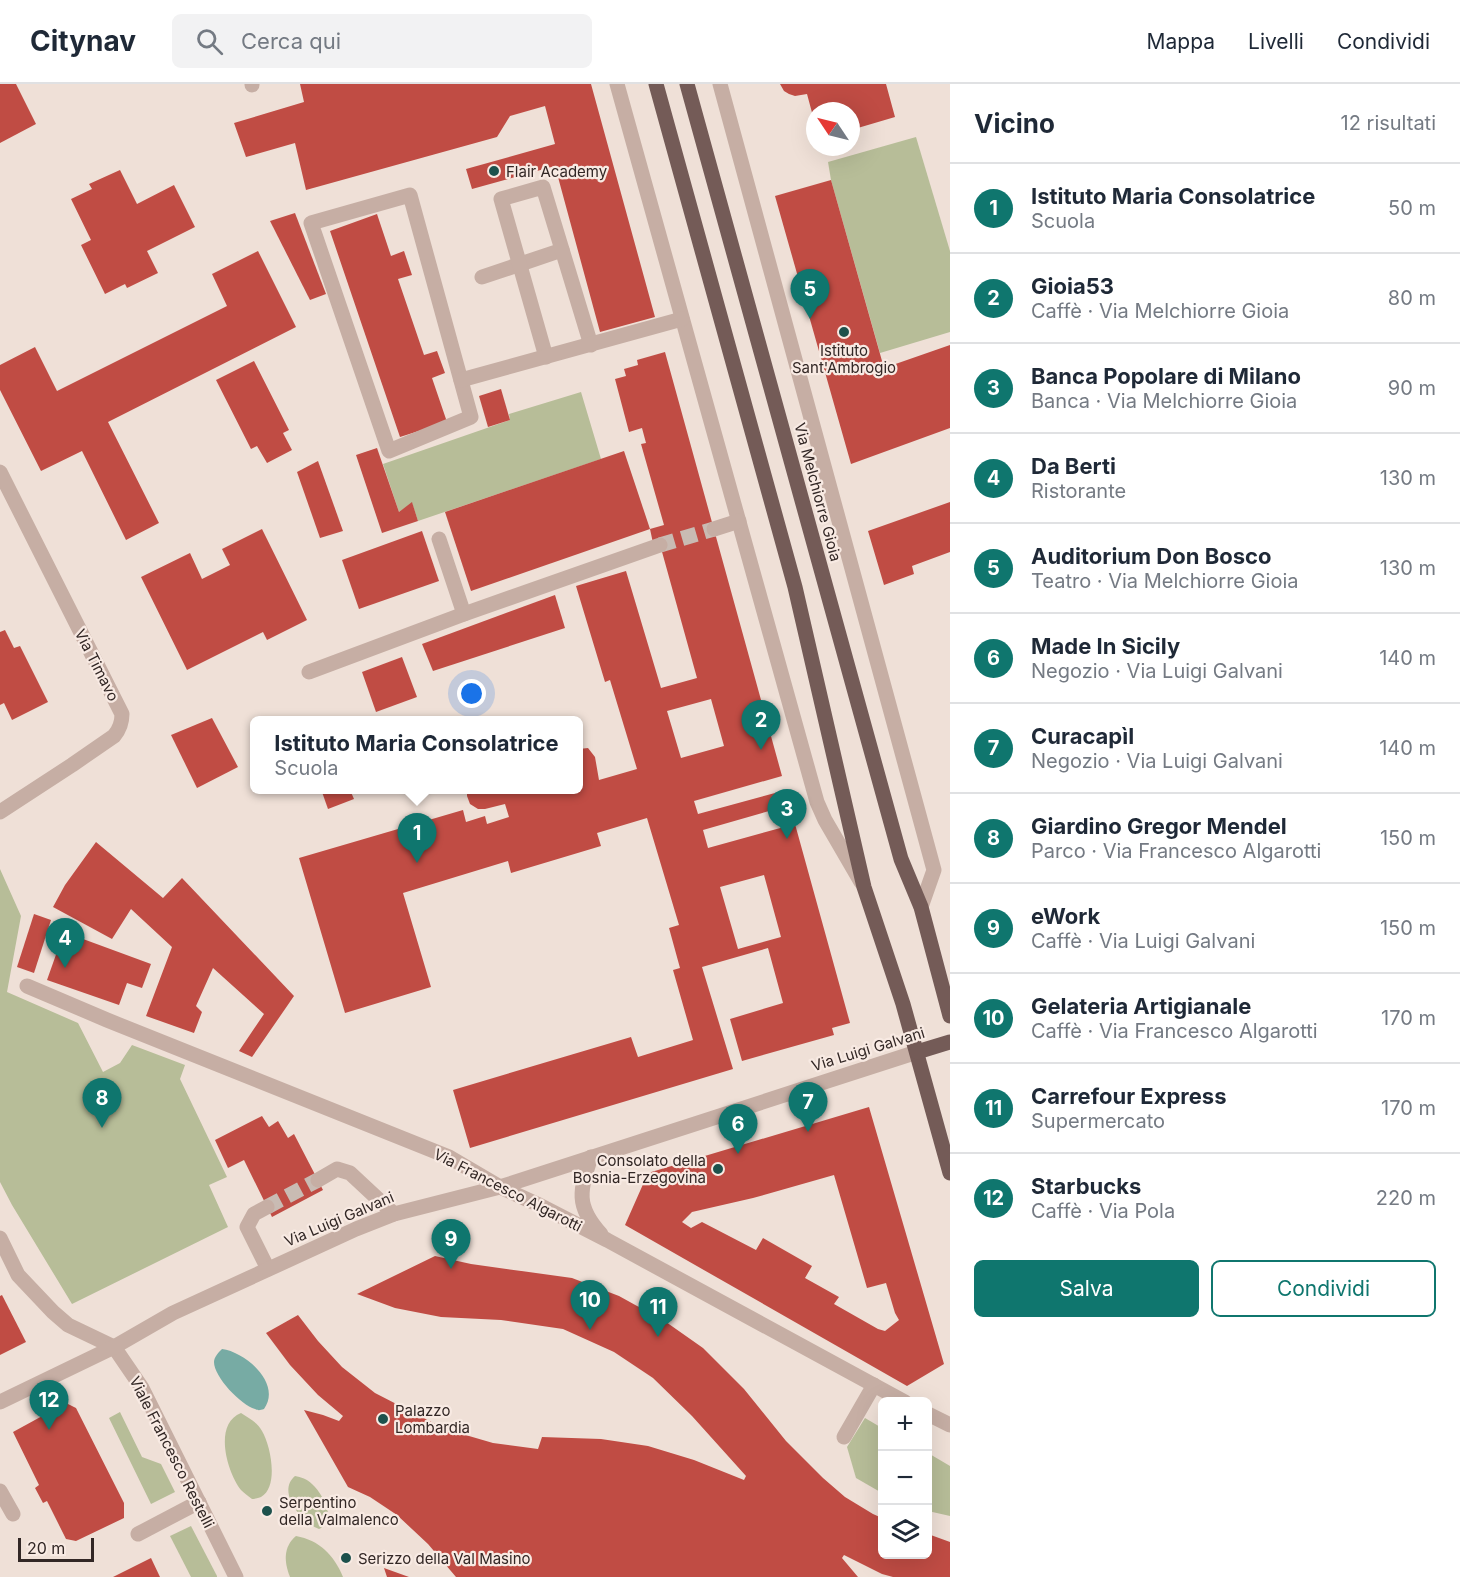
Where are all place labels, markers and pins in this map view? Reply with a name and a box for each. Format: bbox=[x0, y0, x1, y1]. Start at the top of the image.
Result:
place label: Flair Academy bbox=[506, 162, 608, 181]
marker: Flair Academy bbox=[487, 164, 501, 178]
pin: 5 bbox=[790, 270, 830, 319]
marker: Istituto Sant'Ambrogio bbox=[837, 325, 851, 339]
place label: Istituto Sant'Ambrogio bbox=[792, 341, 896, 377]
pin: 2 bbox=[742, 700, 780, 750]
pin: 3 bbox=[768, 790, 806, 839]
pin: 1 bbox=[398, 814, 436, 863]
pin: 4 bbox=[46, 918, 84, 968]
pin: 8 bbox=[82, 1078, 122, 1128]
pin: 7 bbox=[788, 1082, 828, 1132]
pin: 6 bbox=[718, 1104, 758, 1154]
place label: Consolato della Bosnia-Erzegovina bbox=[573, 1151, 706, 1187]
marker: Consolato della Bosnia-Erzegovina bbox=[711, 1162, 725, 1176]
pin: 9 bbox=[432, 1220, 470, 1269]
pin: 10 bbox=[570, 1280, 610, 1330]
pin: 11 bbox=[638, 1288, 678, 1337]
pin: 12 bbox=[29, 1380, 68, 1430]
place label: Palazzo Lombardia bbox=[395, 1401, 470, 1437]
marker: Palazzo Lombardia bbox=[376, 1412, 390, 1426]
place label: Serpentino della Valmalenco bbox=[279, 1493, 399, 1529]
marker: Serpentino della Valmalenco bbox=[260, 1504, 274, 1518]
place label: Serizzo della Val Masino bbox=[358, 1549, 531, 1568]
marker: Serizzo della Val Masino bbox=[339, 1551, 353, 1565]

